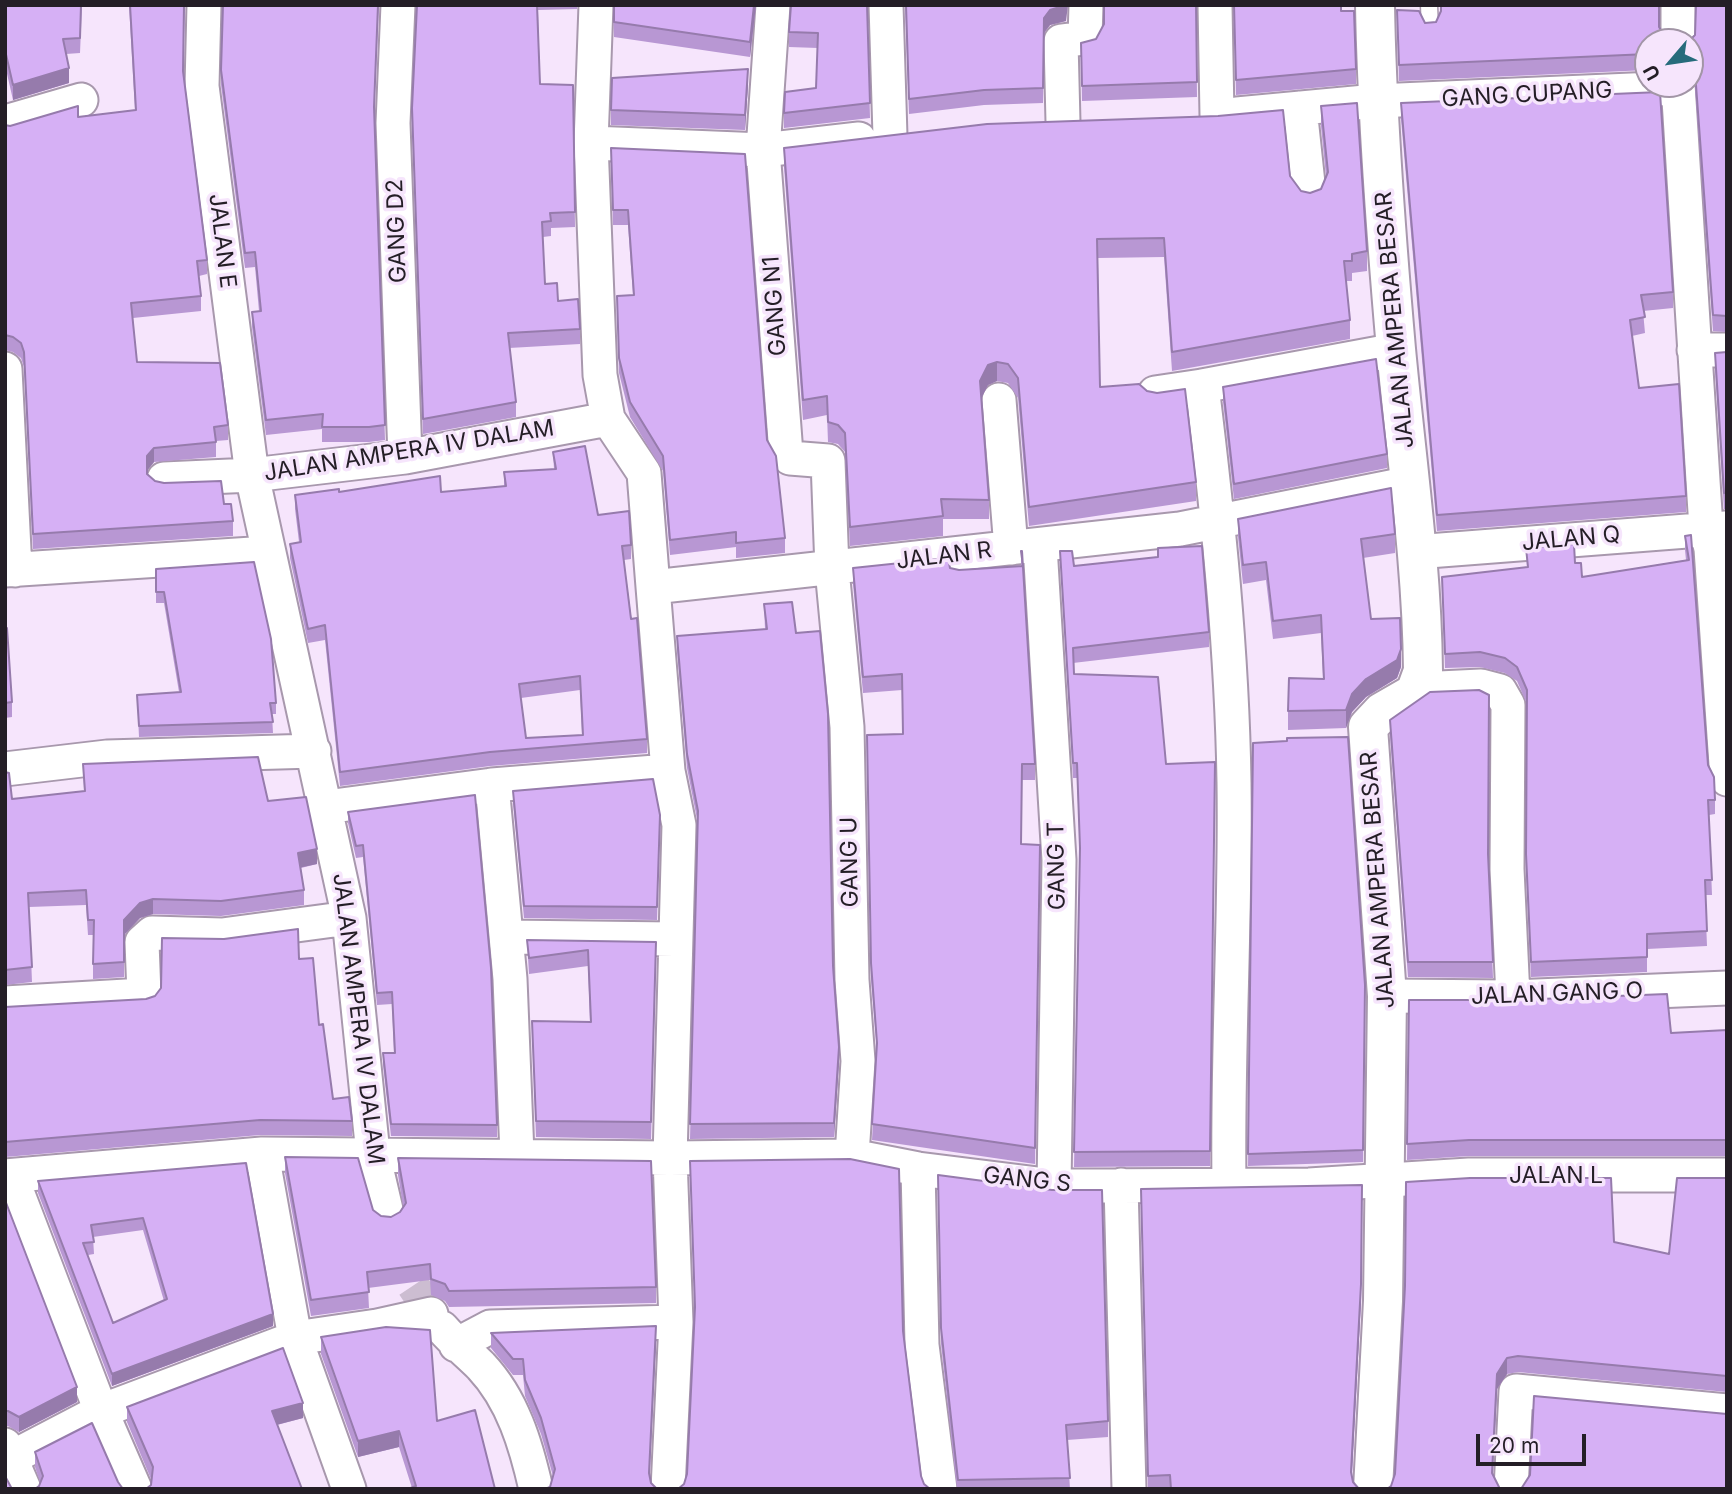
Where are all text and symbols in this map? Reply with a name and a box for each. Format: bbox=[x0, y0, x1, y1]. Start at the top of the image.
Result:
north arrow bbox=[1634, 28, 1704, 98]
text: U bbox=[1639, 61, 1665, 84]
street label: GANG CUPANG bbox=[1441, 77, 1613, 113]
street label: GANG D2 bbox=[381, 179, 413, 283]
street label: JALAN AMPERA BESAR bbox=[1370, 190, 1420, 450]
street label: JALAN E bbox=[203, 192, 241, 290]
street label: GANG N1 bbox=[758, 255, 792, 357]
street label: JALAN AMPERA IV DALAM bbox=[262, 414, 556, 488]
street label: JALAN Q bbox=[1521, 521, 1621, 557]
street label: JALAN R bbox=[895, 536, 993, 576]
street label: JALAN AMPERA BESAR bbox=[1355, 750, 1401, 1010]
street label: GANG U bbox=[835, 816, 865, 908]
street label: GANG T bbox=[1042, 822, 1072, 910]
street label: JALAN AMPERA IV DALAM bbox=[326, 872, 390, 1166]
street label: JALAN GANG O bbox=[1470, 977, 1644, 1011]
street label: GANG S bbox=[982, 1162, 1072, 1198]
street label: JALAN L bbox=[1509, 1162, 1603, 1190]
scale bar bbox=[1480, 1420, 1590, 1464]
text: 20 m bbox=[1489, 1433, 1539, 1458]

